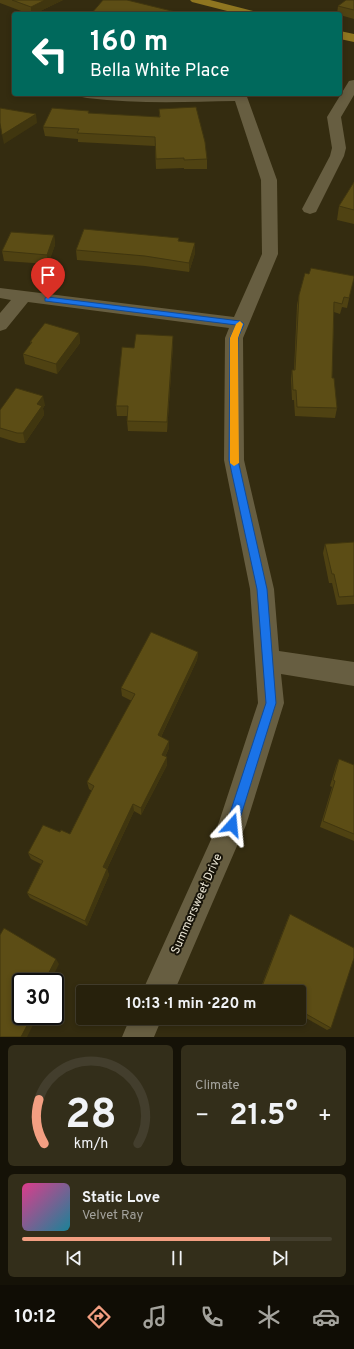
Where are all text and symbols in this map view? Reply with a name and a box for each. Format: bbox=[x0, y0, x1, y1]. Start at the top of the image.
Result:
text: 160 m bbox=[90, 25, 168, 61]
icon: left bbox=[24, 28, 76, 80]
text: Bella White Place bbox=[90, 60, 229, 83]
pin bbox=[31, 258, 65, 299]
icon: arrive bbox=[37, 264, 59, 286]
position arrow bbox=[211, 804, 253, 846]
street label: Summersweet Drive bbox=[168, 851, 226, 957]
speed limit sign: 30 bbox=[12, 973, 64, 1025]
text: 10:13 · 1 min · 220 m bbox=[126, 995, 256, 1014]
text: Climate bbox=[195, 1078, 240, 1094]
text: 28 bbox=[65, 1089, 116, 1142]
text: 21.5° bbox=[229, 1098, 298, 1135]
text: − bbox=[195, 1103, 209, 1130]
text: + bbox=[318, 1103, 332, 1130]
text: km/h bbox=[73, 1134, 108, 1152]
text: Static Love bbox=[82, 1189, 160, 1208]
text: Velvet Ray bbox=[82, 1208, 143, 1224]
icon: previous bbox=[63, 1247, 85, 1269]
icon: pause bbox=[166, 1247, 188, 1269]
icon: next bbox=[269, 1247, 291, 1269]
icon: directions bbox=[85, 1303, 113, 1331]
icon: music bbox=[141, 1303, 169, 1331]
icon: phone bbox=[198, 1303, 226, 1331]
icon: climate bbox=[255, 1303, 283, 1331]
icon: car bbox=[312, 1303, 340, 1331]
text: 10:12 bbox=[14, 1306, 56, 1329]

